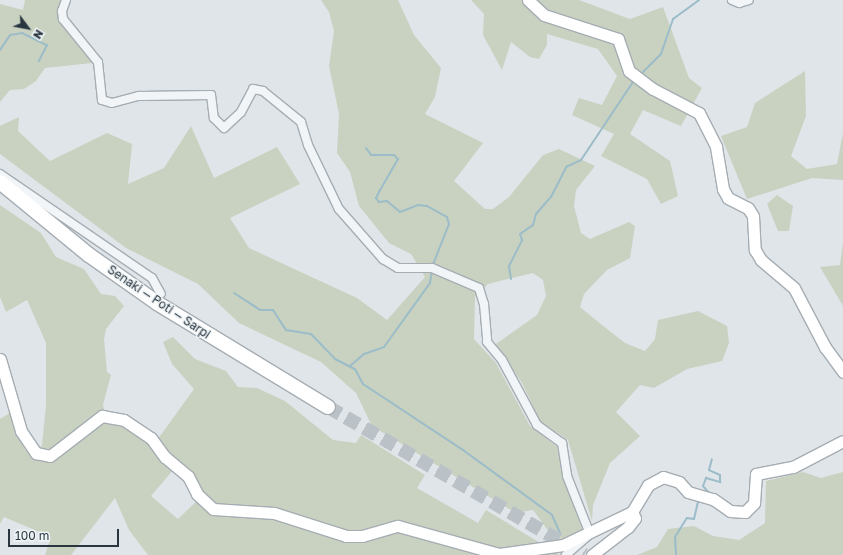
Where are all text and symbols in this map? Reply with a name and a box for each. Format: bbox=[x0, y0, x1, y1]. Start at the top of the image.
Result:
north arrow bbox=[8, 8, 48, 48]
text: N bbox=[31, 28, 46, 42]
street label: Senaki — Poti — Sarpi bbox=[105, 262, 213, 342]
scale bar bbox=[10, 521, 121, 547]
text: 100 m bbox=[15, 528, 49, 543]

